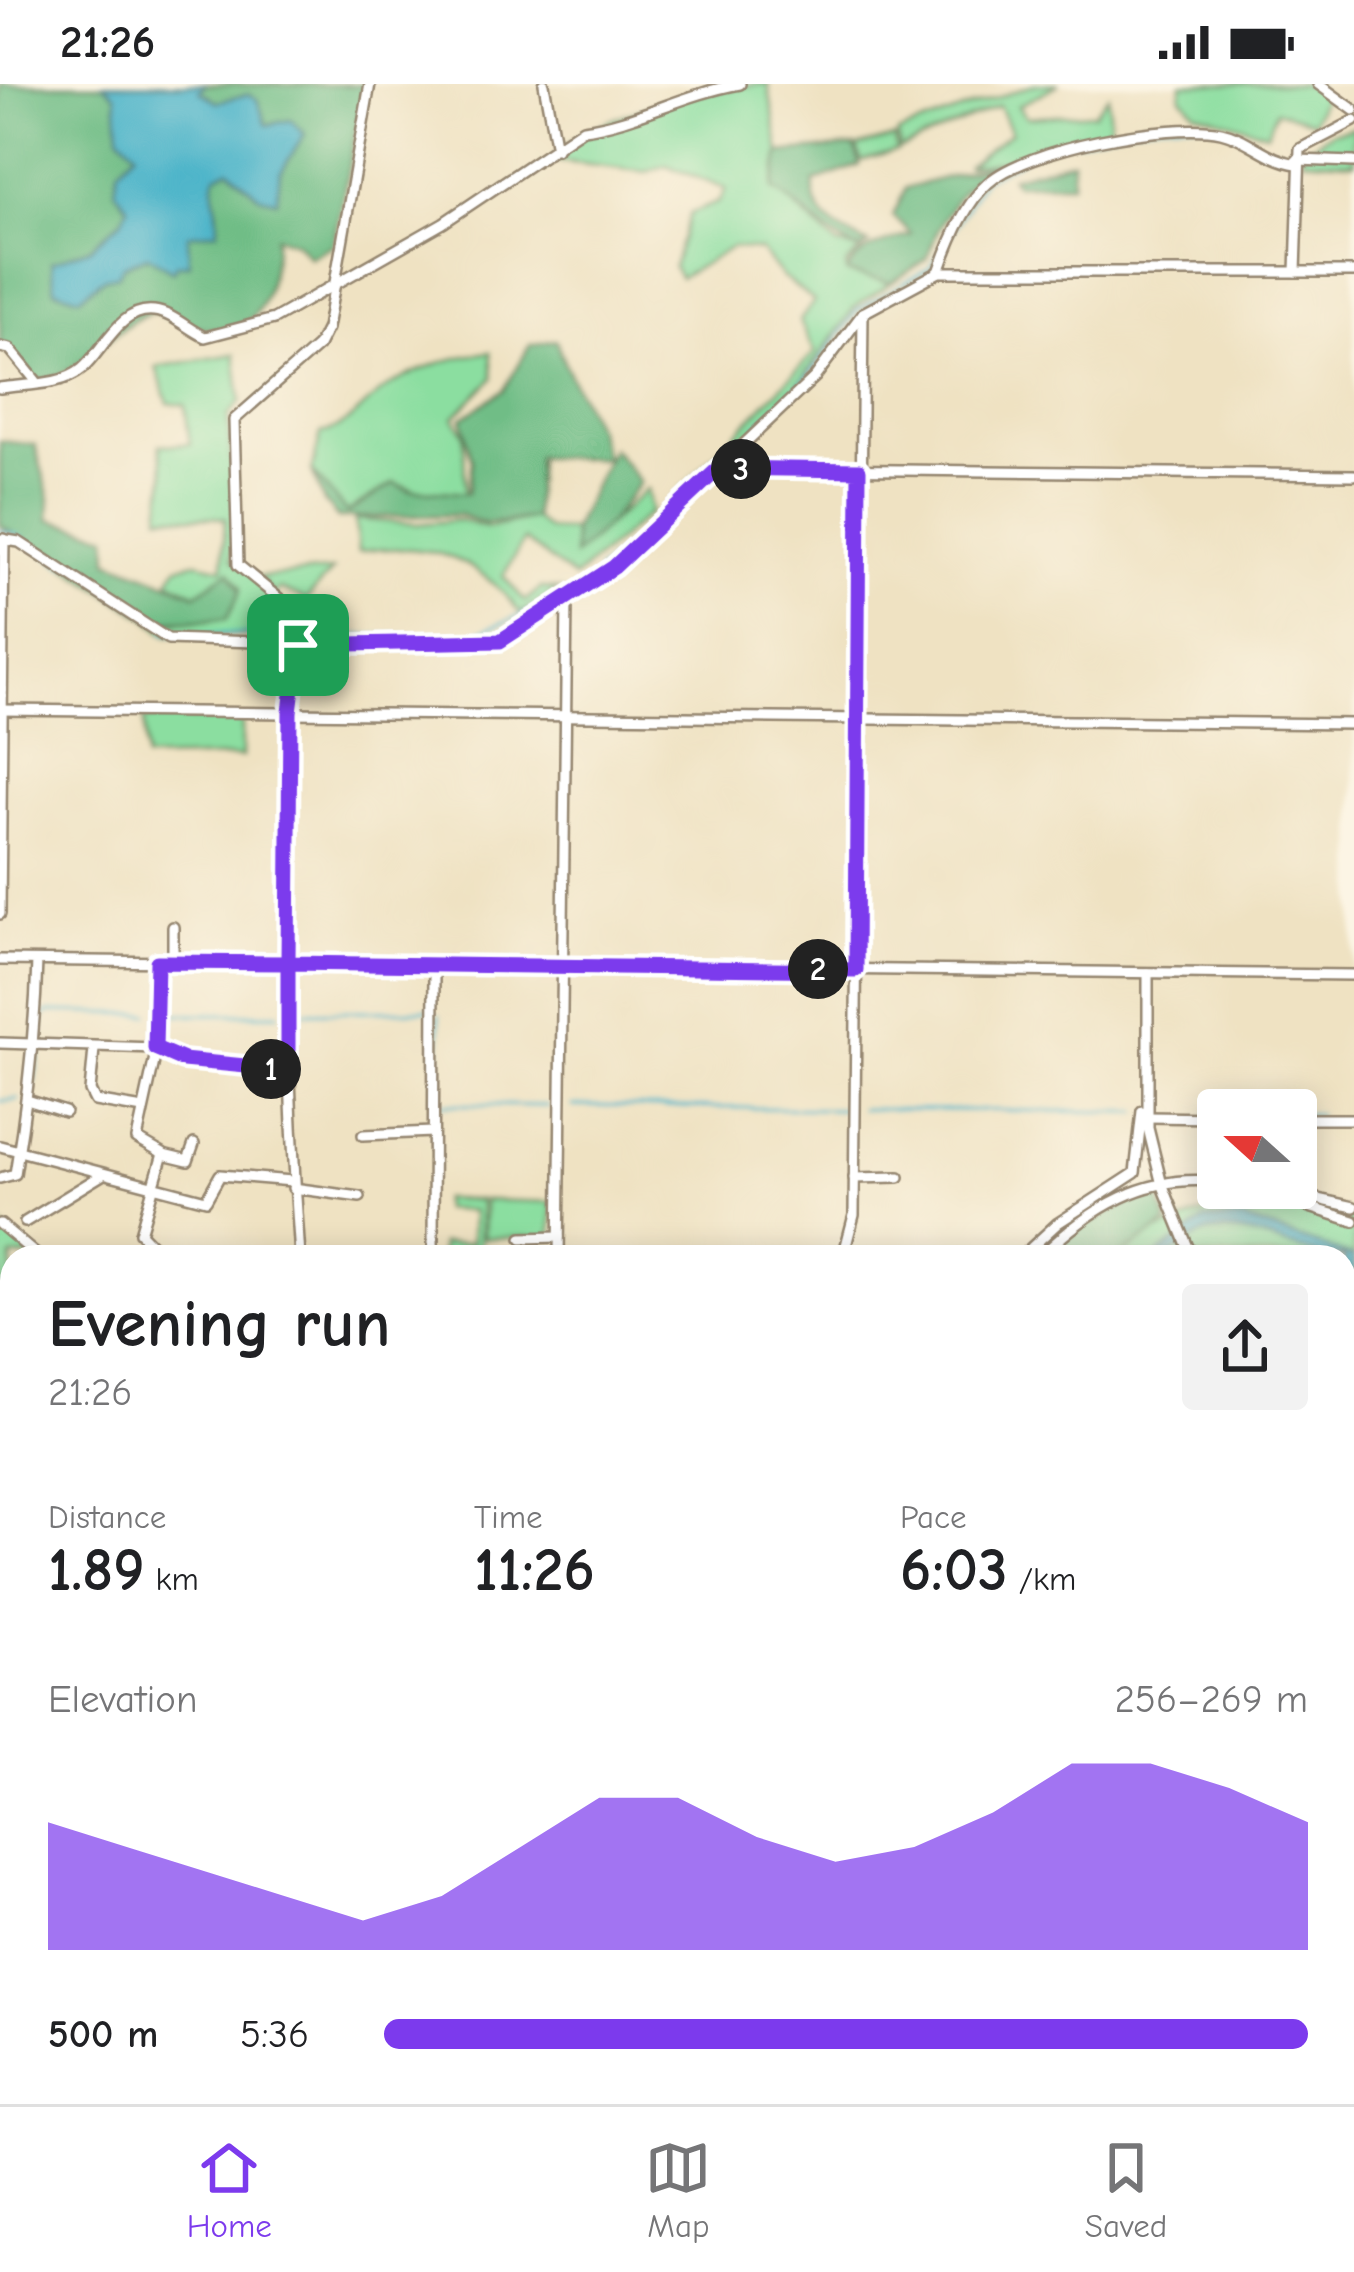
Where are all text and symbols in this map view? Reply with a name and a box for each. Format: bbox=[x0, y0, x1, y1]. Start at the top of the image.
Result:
text: 21:26 bbox=[60, 16, 155, 68]
pin: 3 bbox=[711, 439, 771, 499]
text: 3 bbox=[733, 450, 749, 488]
pin bbox=[247, 594, 349, 696]
icon: arrive bbox=[265, 612, 331, 678]
pin: 2 bbox=[788, 939, 848, 999]
text: 2 bbox=[810, 950, 826, 988]
pin: 1 bbox=[241, 1039, 301, 1099]
text: 1 bbox=[265, 1050, 277, 1088]
north arrow bbox=[1197, 1089, 1317, 1209]
map controls bbox=[1197, 1089, 1317, 1209]
button: share bbox=[1182, 1284, 1308, 1410]
text: Evening run bbox=[48, 1287, 390, 1363]
text: 21:26 bbox=[48, 1370, 132, 1415]
text: Distance bbox=[48, 1498, 166, 1536]
text: Time bbox=[474, 1498, 543, 1536]
text: Pace bbox=[900, 1498, 967, 1536]
text: 1.89 bbox=[48, 1536, 145, 1605]
text: 11:26 bbox=[474, 1536, 595, 1605]
text: 6:03 bbox=[900, 1536, 1008, 1605]
text: km bbox=[145, 1560, 199, 1598]
text: /km bbox=[1008, 1560, 1076, 1598]
text: Elevation bbox=[48, 1677, 197, 1722]
text: 256–269 m bbox=[1114, 1677, 1308, 1722]
text: 500 m bbox=[48, 2012, 158, 2057]
text: 5:36 bbox=[240, 2012, 309, 2057]
tab: Home bbox=[187, 2135, 272, 2245]
tab: Map bbox=[645, 2135, 711, 2245]
tab: Saved bbox=[1085, 2135, 1167, 2245]

